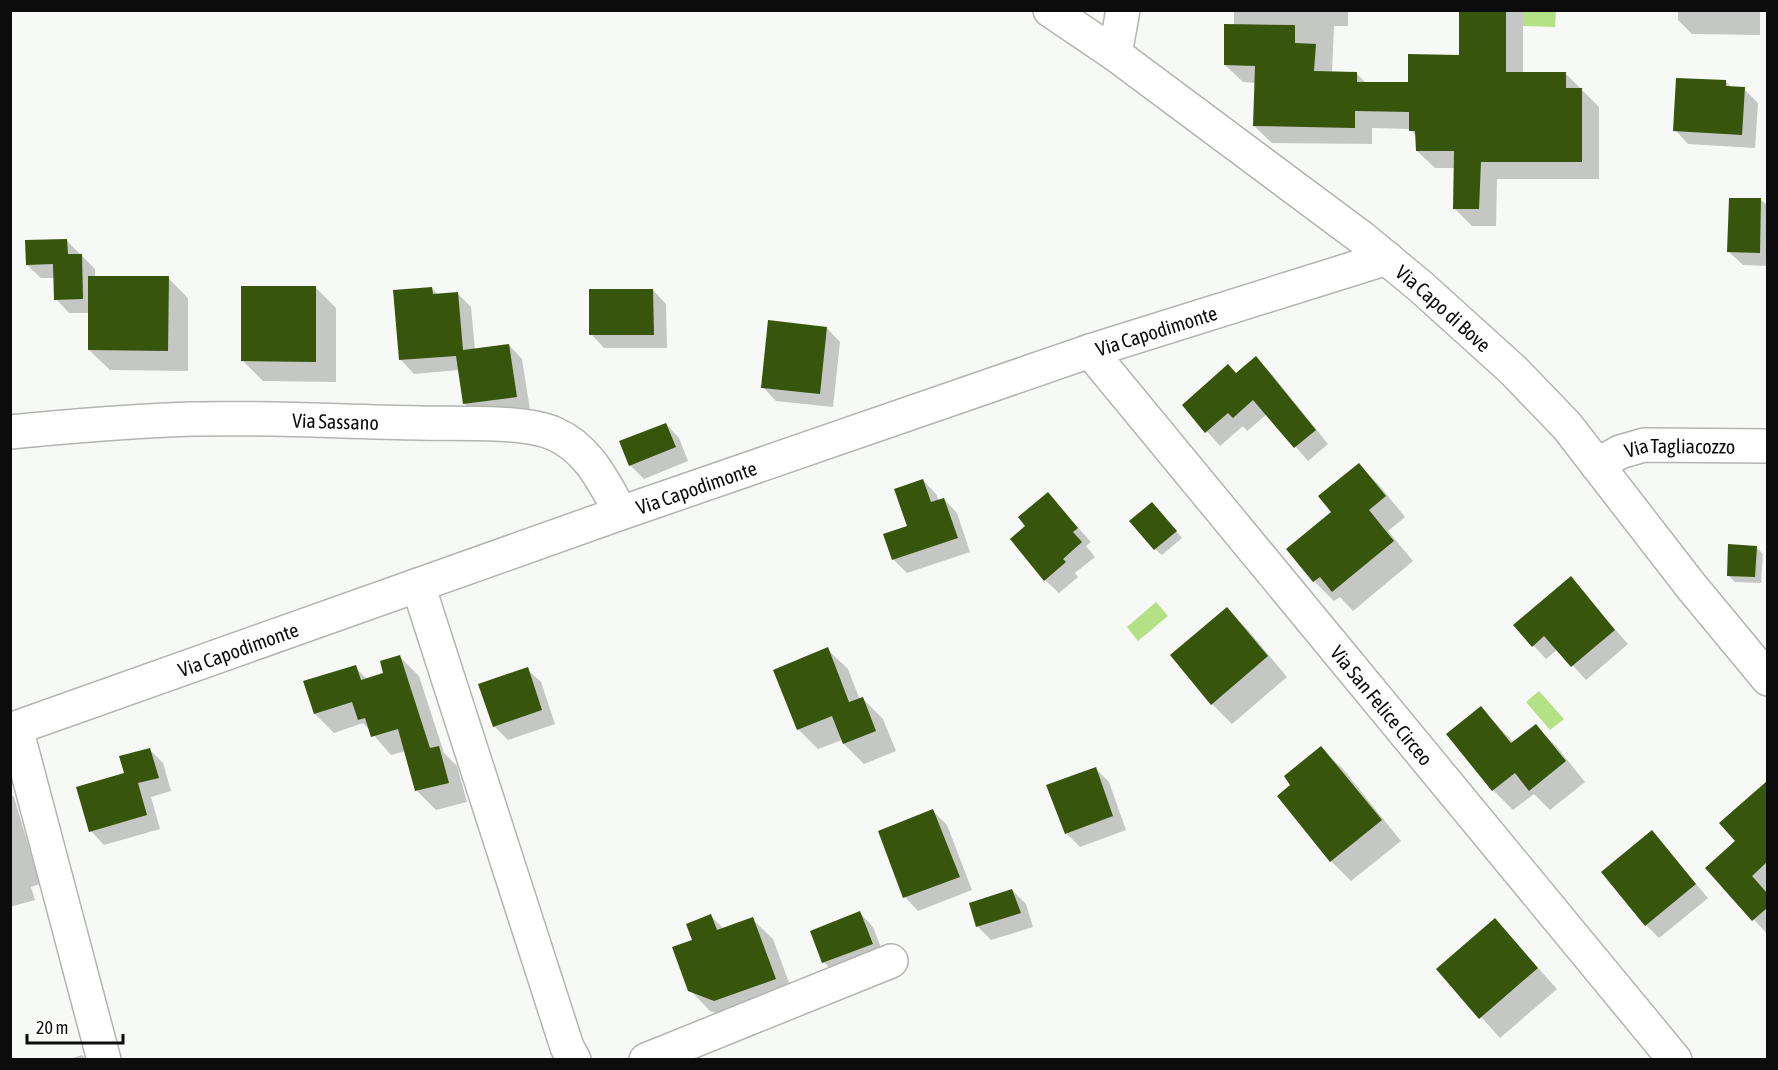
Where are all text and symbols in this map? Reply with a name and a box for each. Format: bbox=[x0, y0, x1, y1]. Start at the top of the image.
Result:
street label: Via Capo di Bove bbox=[1392, 260, 1496, 356]
street label: Via Capodimonte bbox=[1093, 300, 1220, 360]
street label: Via Sassano bbox=[292, 408, 379, 434]
street label: Via Tagliacozzo bbox=[1622, 433, 1735, 462]
street label: Via Capodimonte bbox=[633, 456, 760, 518]
street label: Via Capodimonte bbox=[175, 617, 301, 681]
street label: Via San Felice Circeo bbox=[1326, 641, 1438, 769]
scale bar bbox=[27, 1007, 123, 1045]
text: 20 m bbox=[36, 1017, 68, 1038]

